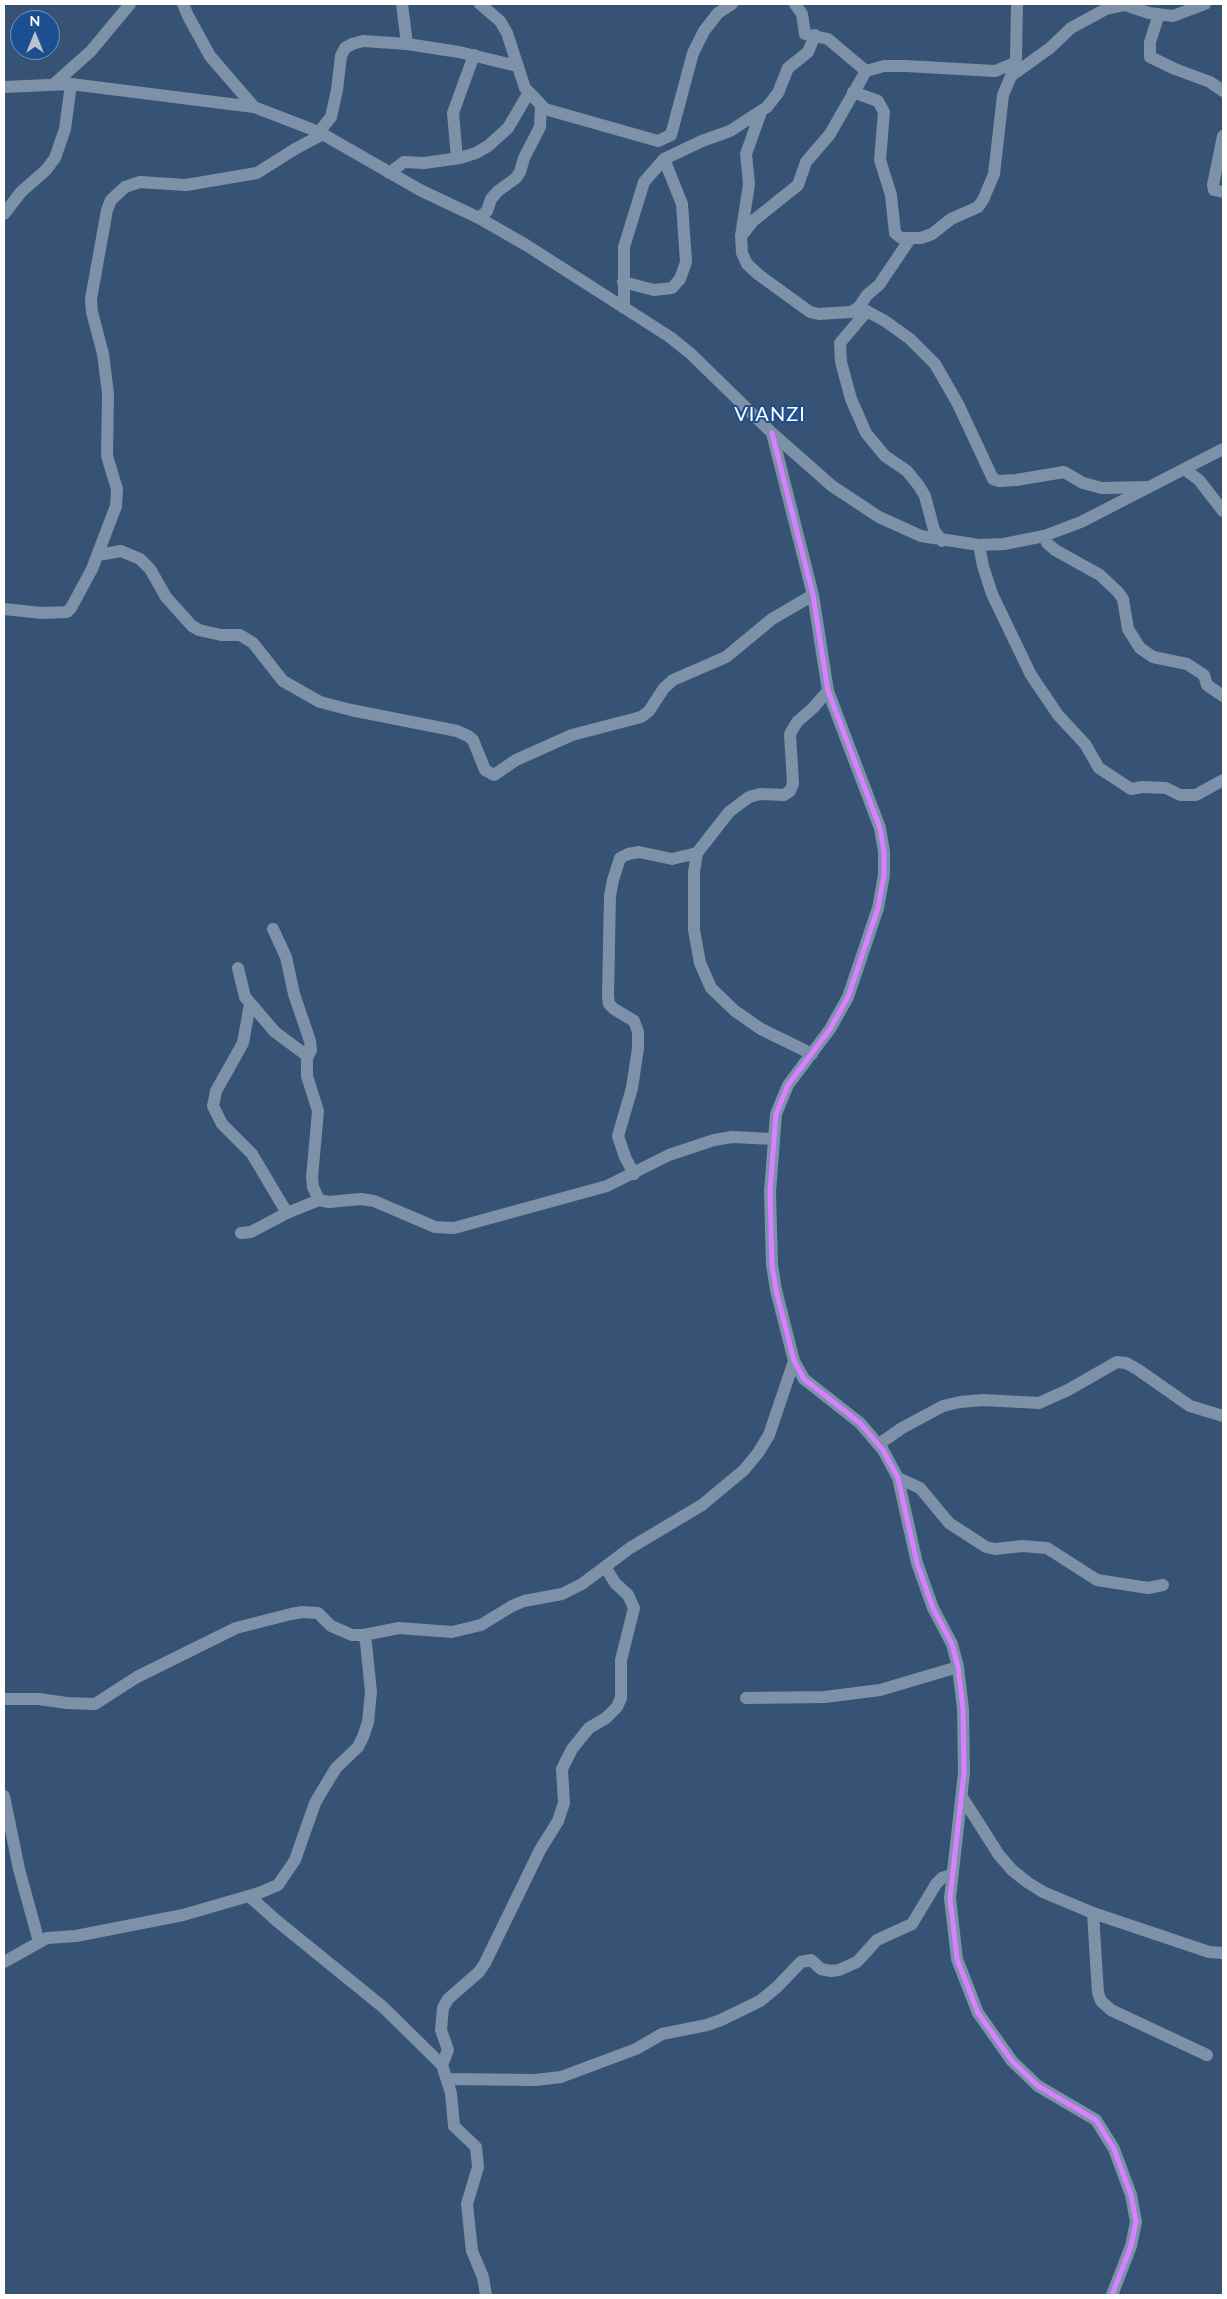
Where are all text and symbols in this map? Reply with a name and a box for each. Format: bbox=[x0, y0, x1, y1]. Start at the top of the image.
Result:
north arrow bbox=[10, 10, 60, 60]
text: N bbox=[30, 12, 40, 29]
district label: VIANZI bbox=[733, 403, 807, 427]

